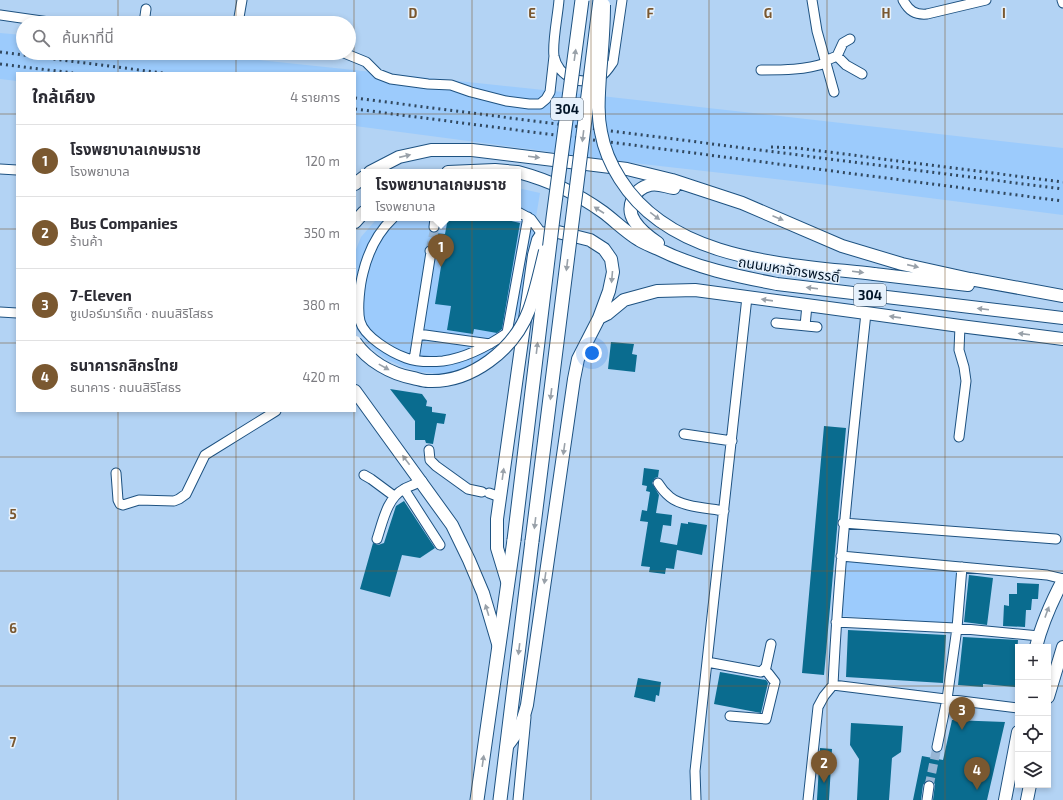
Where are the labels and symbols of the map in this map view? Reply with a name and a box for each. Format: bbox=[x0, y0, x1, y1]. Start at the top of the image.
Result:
text: D bbox=[409, 5, 418, 21]
text: E bbox=[528, 5, 536, 21]
text: F bbox=[646, 5, 654, 21]
text: G bbox=[764, 5, 772, 21]
text: H bbox=[882, 5, 891, 21]
text: I bbox=[1002, 5, 1006, 21]
one-way arrow bbox=[571, 49, 578, 61]
road number: 304 bbox=[551, 98, 583, 120]
one-way arrow bbox=[580, 130, 586, 142]
one-way arrow bbox=[399, 153, 411, 159]
one-way arrow bbox=[528, 154, 540, 160]
one-way arrow bbox=[594, 206, 604, 214]
one-way arrow bbox=[649, 212, 660, 221]
one-way arrow bbox=[772, 215, 783, 221]
pin: 1 bbox=[428, 234, 454, 267]
street label: ถนนมหาจักรพรรดิ์ bbox=[737, 253, 841, 285]
one-way arrow bbox=[564, 259, 570, 271]
one-way arrow bbox=[907, 264, 919, 270]
one-way arrow bbox=[852, 269, 864, 276]
one-way arrow bbox=[608, 271, 615, 283]
road number: 304 bbox=[854, 284, 886, 306]
one-way arrow bbox=[806, 285, 818, 291]
one-way arrow bbox=[761, 297, 773, 303]
one-way arrow bbox=[977, 306, 989, 312]
one-way arrow bbox=[889, 314, 902, 320]
one-way arrow bbox=[1018, 331, 1030, 337]
one-way arrow bbox=[534, 342, 540, 354]
your location bbox=[582, 343, 602, 363]
one-way arrow bbox=[378, 364, 390, 371]
one-way arrow bbox=[548, 388, 554, 400]
one-way arrow bbox=[561, 443, 567, 455]
one-way arrow bbox=[401, 454, 410, 465]
one-way arrow bbox=[500, 468, 506, 480]
text: 5 bbox=[9, 506, 17, 522]
one-way arrow bbox=[532, 517, 538, 529]
one-way arrow bbox=[542, 572, 548, 584]
one-way arrow bbox=[484, 603, 490, 615]
one-way arrow bbox=[1045, 606, 1051, 618]
text: 6 bbox=[9, 620, 17, 636]
one-way arrow bbox=[516, 643, 522, 655]
pin: 3 bbox=[949, 697, 975, 730]
text: 7 bbox=[10, 734, 17, 750]
pin: 2 bbox=[811, 750, 837, 783]
one-way arrow bbox=[480, 755, 486, 767]
pin: 4 bbox=[964, 757, 990, 790]

